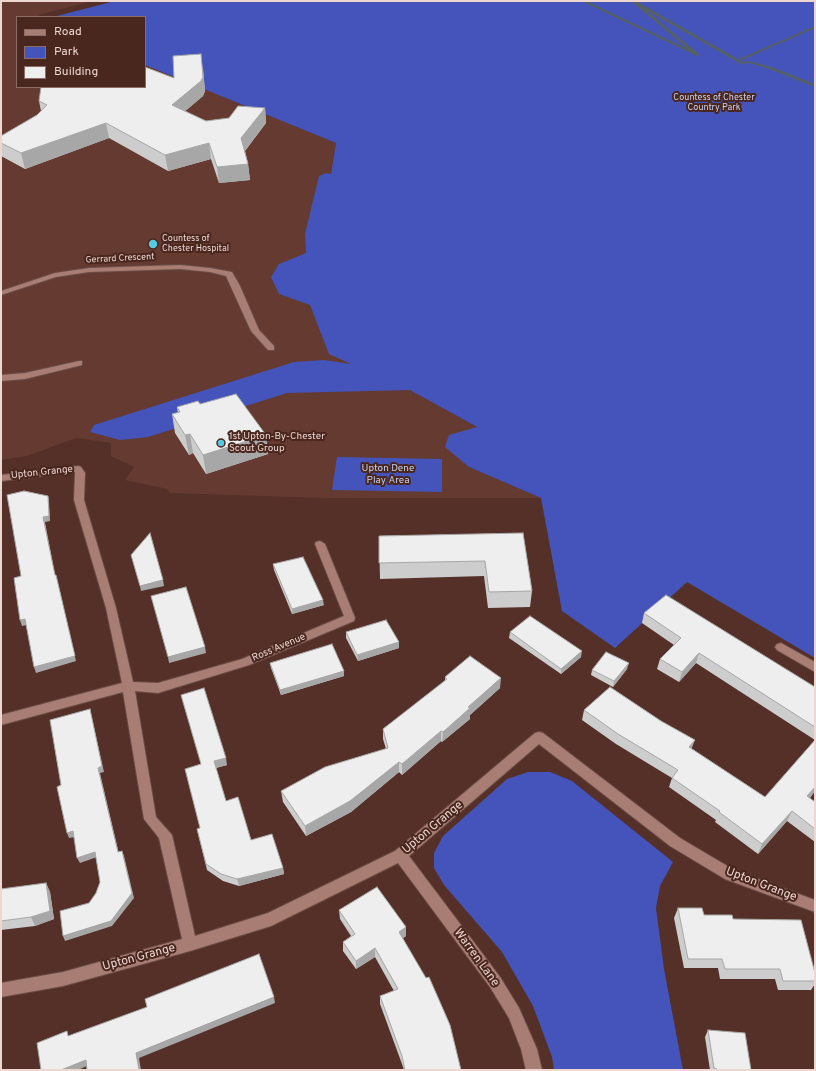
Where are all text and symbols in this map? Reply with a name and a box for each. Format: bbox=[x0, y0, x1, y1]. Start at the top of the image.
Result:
legend bbox=[16, 16, 146, 88]
text: Road bbox=[54, 24, 82, 40]
text: Park bbox=[54, 44, 79, 60]
text: Building bbox=[54, 64, 98, 80]
park label: Countess of Chester Country Park bbox=[673, 93, 755, 114]
place label: Countess of Chester Hospital bbox=[162, 234, 229, 255]
marker: Countess of Chester Hospital bbox=[147, 238, 159, 250]
street label: Gerrard Crescent bbox=[85, 252, 155, 266]
place label: 1st Upton-By-Chester Scout Group bbox=[229, 431, 325, 454]
marker: 1st Upton-By-Chester Scout Group bbox=[216, 438, 226, 448]
park label: Upton Dene Play Area bbox=[362, 463, 414, 486]
street label: Upton Grange bbox=[10, 464, 74, 482]
street label: Ross Avenue bbox=[250, 631, 308, 665]
street label: Upton Grange bbox=[400, 798, 466, 858]
street label: Upton Grange bbox=[724, 865, 798, 905]
street label: Warren Lane bbox=[450, 926, 502, 990]
street label: Upton Grange bbox=[101, 941, 177, 975]

